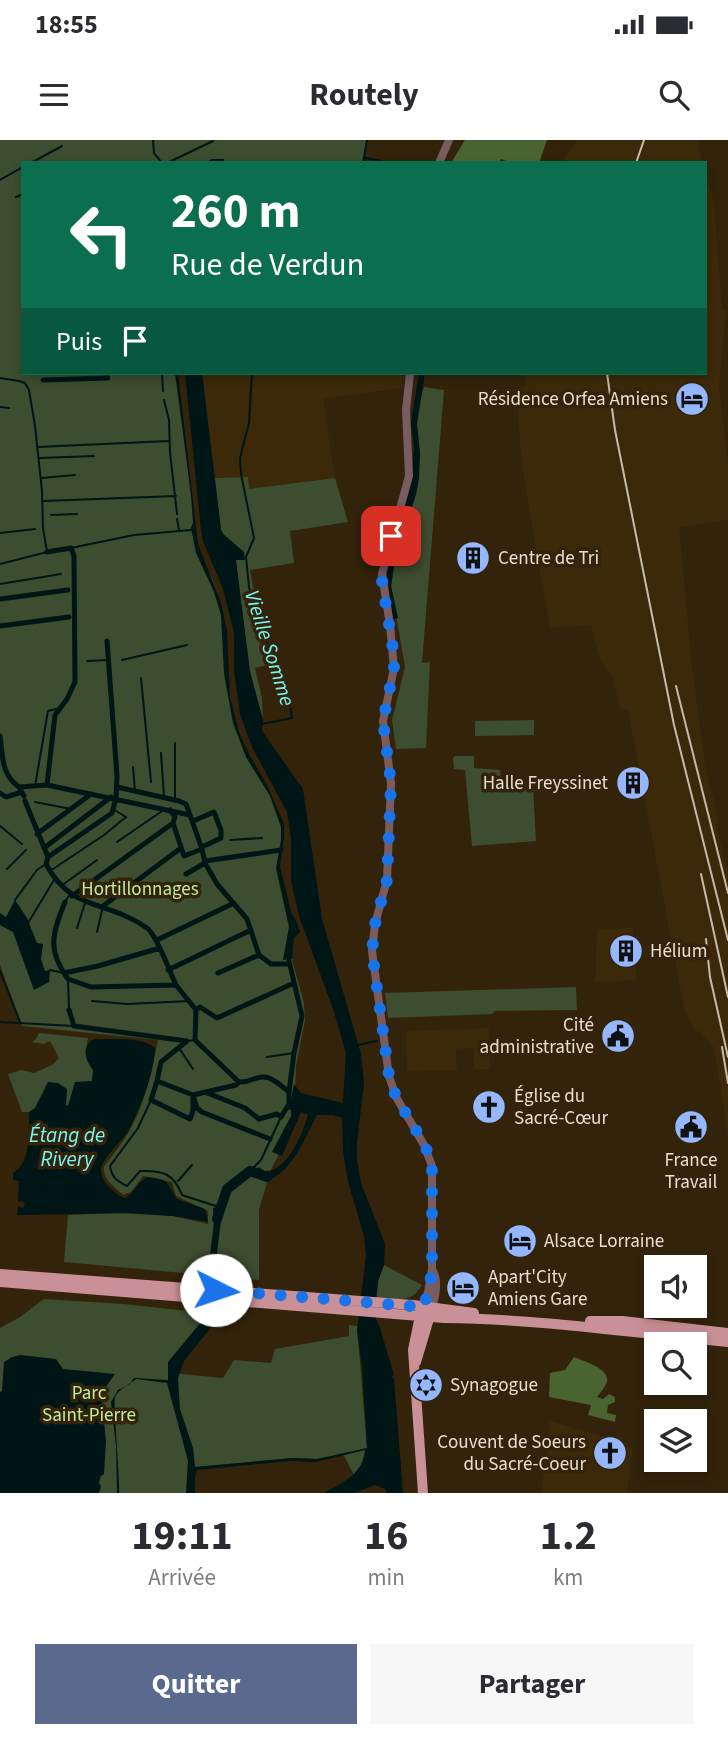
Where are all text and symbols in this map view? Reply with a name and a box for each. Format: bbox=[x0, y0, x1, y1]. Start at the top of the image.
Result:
text: 18:55 bbox=[35, 6, 98, 43]
text: Routely bbox=[309, 72, 419, 118]
icon: menu bbox=[35, 76, 73, 114]
icon: search bbox=[655, 76, 693, 114]
text: 260 m bbox=[171, 177, 300, 247]
icon: left bbox=[56, 189, 147, 280]
text: Rue de Verdun bbox=[171, 242, 364, 288]
icon: arrive bbox=[116, 322, 154, 360]
text: Puis bbox=[56, 323, 102, 360]
hotel icon: Résidence Orfea Amiens bbox=[673, 380, 711, 418]
place label: Résidence Orfea Amiens bbox=[478, 386, 668, 413]
pin bbox=[361, 506, 421, 566]
icon: arrive bbox=[372, 517, 410, 555]
building icon: Centre de Tri bbox=[454, 539, 492, 577]
place label: Centre de Tri bbox=[498, 545, 599, 572]
water label: Vieille Somme bbox=[237, 586, 303, 710]
building icon: Halle Freyssinet bbox=[614, 764, 652, 802]
place label: Halle Freyssinet bbox=[483, 770, 609, 797]
park label: Hortillonnages bbox=[81, 876, 199, 903]
building icon: Hélium bbox=[607, 932, 645, 970]
place label: Hélium bbox=[650, 938, 707, 965]
place label: Cité administrative bbox=[480, 1012, 594, 1061]
public building icon: Cité administrative bbox=[599, 1017, 637, 1055]
place label: Église du Sacré-Cœur bbox=[514, 1083, 608, 1132]
church icon: Église du Sacré-Cœur bbox=[470, 1088, 508, 1126]
public building icon: France Travail bbox=[672, 1108, 710, 1146]
water label: Étang de Rivery bbox=[29, 1120, 105, 1174]
place label: France Travail bbox=[665, 1147, 717, 1196]
hotel icon: Alsace Lorraine bbox=[501, 1222, 539, 1260]
place label: Alsace Lorraine bbox=[544, 1228, 664, 1255]
position arrow bbox=[179, 1253, 253, 1327]
map controls bbox=[644, 1255, 707, 1472]
button: sound bbox=[644, 1255, 707, 1318]
place label: Apart'City Amiens Gare bbox=[488, 1264, 587, 1313]
hotel icon: Apart'City Amiens Gare bbox=[444, 1269, 482, 1307]
button: search bbox=[644, 1332, 707, 1395]
synagogue icon: Synagogue bbox=[407, 1366, 445, 1404]
place label: Synagogue bbox=[450, 1372, 538, 1399]
park label: Parc Saint-Pierre bbox=[42, 1380, 136, 1429]
button: layers bbox=[644, 1409, 707, 1472]
place label: Couvent de Soeurs du Sacré-Coeur bbox=[437, 1429, 586, 1478]
church icon: Couvent de Soeurs du Sacré-Coeur bbox=[591, 1434, 629, 1472]
text: 19:11 bbox=[131, 1506, 233, 1566]
text: 16 bbox=[364, 1506, 408, 1566]
text: 1.2 bbox=[540, 1506, 597, 1566]
text: Arrivée bbox=[148, 1561, 216, 1594]
text: min bbox=[368, 1561, 405, 1594]
text: km bbox=[553, 1561, 583, 1594]
button: Quitter bbox=[35, 1644, 357, 1724]
button: Partager bbox=[371, 1644, 693, 1724]

